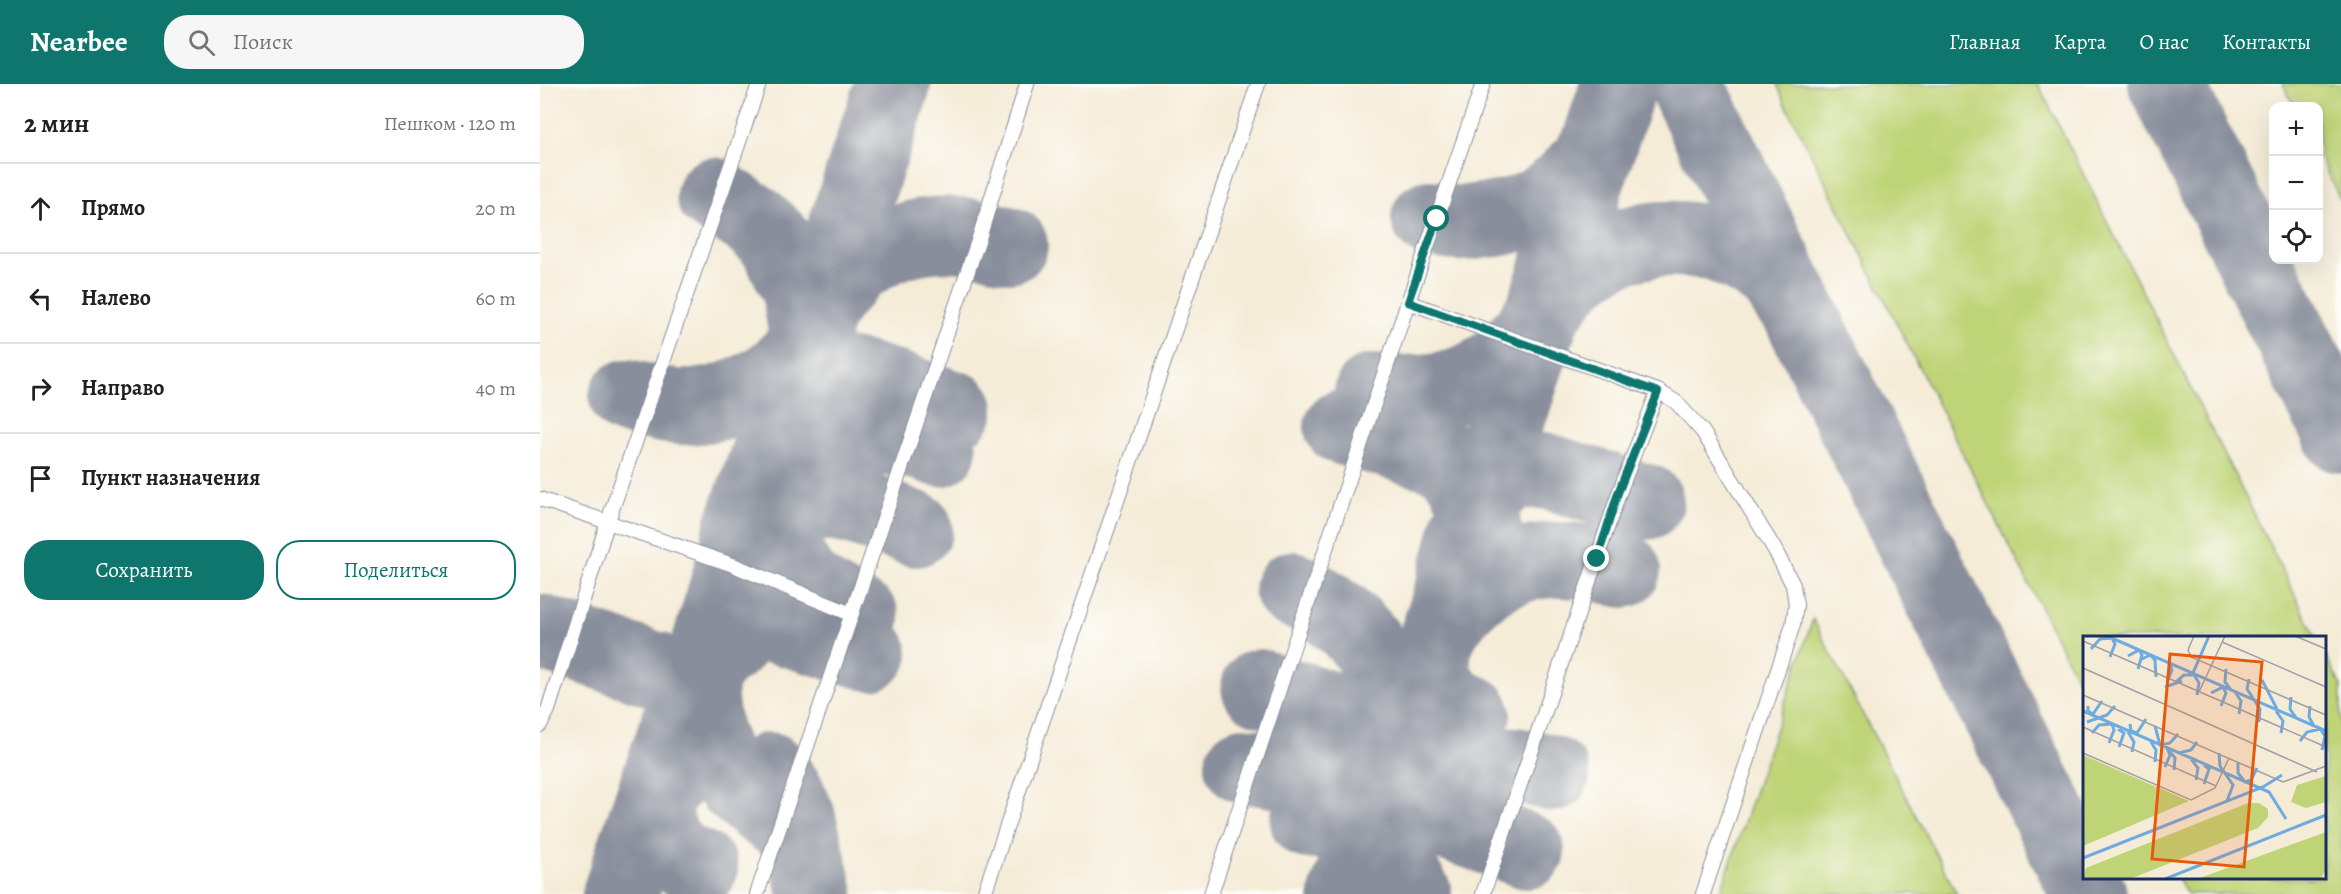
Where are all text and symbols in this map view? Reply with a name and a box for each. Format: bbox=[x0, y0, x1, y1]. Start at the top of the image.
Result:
search box bbox=[164, 15, 584, 69]
text: Nearbee bbox=[30, 23, 128, 61]
icon: search bbox=[185, 26, 218, 59]
text: Поиск bbox=[233, 27, 293, 57]
text: Главная bbox=[1949, 28, 2021, 56]
text: Карта bbox=[2054, 28, 2106, 56]
text: О нас bbox=[2139, 28, 2189, 56]
text: Контакты bbox=[2222, 28, 2311, 56]
map controls bbox=[2269, 102, 2323, 264]
button: + bbox=[2269, 102, 2323, 156]
text: 2 мин bbox=[24, 106, 89, 141]
text: Пешком · 120 m bbox=[384, 110, 516, 137]
button: − bbox=[2269, 156, 2323, 210]
icon: ahead bbox=[24, 192, 57, 225]
text: Прямо bbox=[81, 193, 145, 223]
text: 20 m bbox=[475, 195, 516, 222]
route start bbox=[1423, 205, 1449, 231]
button: locate bbox=[2269, 210, 2323, 264]
icon: left bbox=[24, 282, 57, 315]
text: Налево bbox=[81, 283, 151, 313]
text: 60 m bbox=[476, 285, 516, 312]
icon: right bbox=[24, 372, 57, 405]
text: Направо bbox=[81, 373, 164, 403]
text: 40 m bbox=[476, 375, 516, 402]
icon: arrive bbox=[24, 462, 57, 495]
text: Пункт назначения bbox=[81, 463, 260, 493]
button: Сохранить bbox=[24, 540, 264, 600]
button: Поделиться bbox=[276, 540, 516, 600]
route end bbox=[1583, 545, 1609, 571]
inset map bbox=[2083, 636, 2326, 879]

